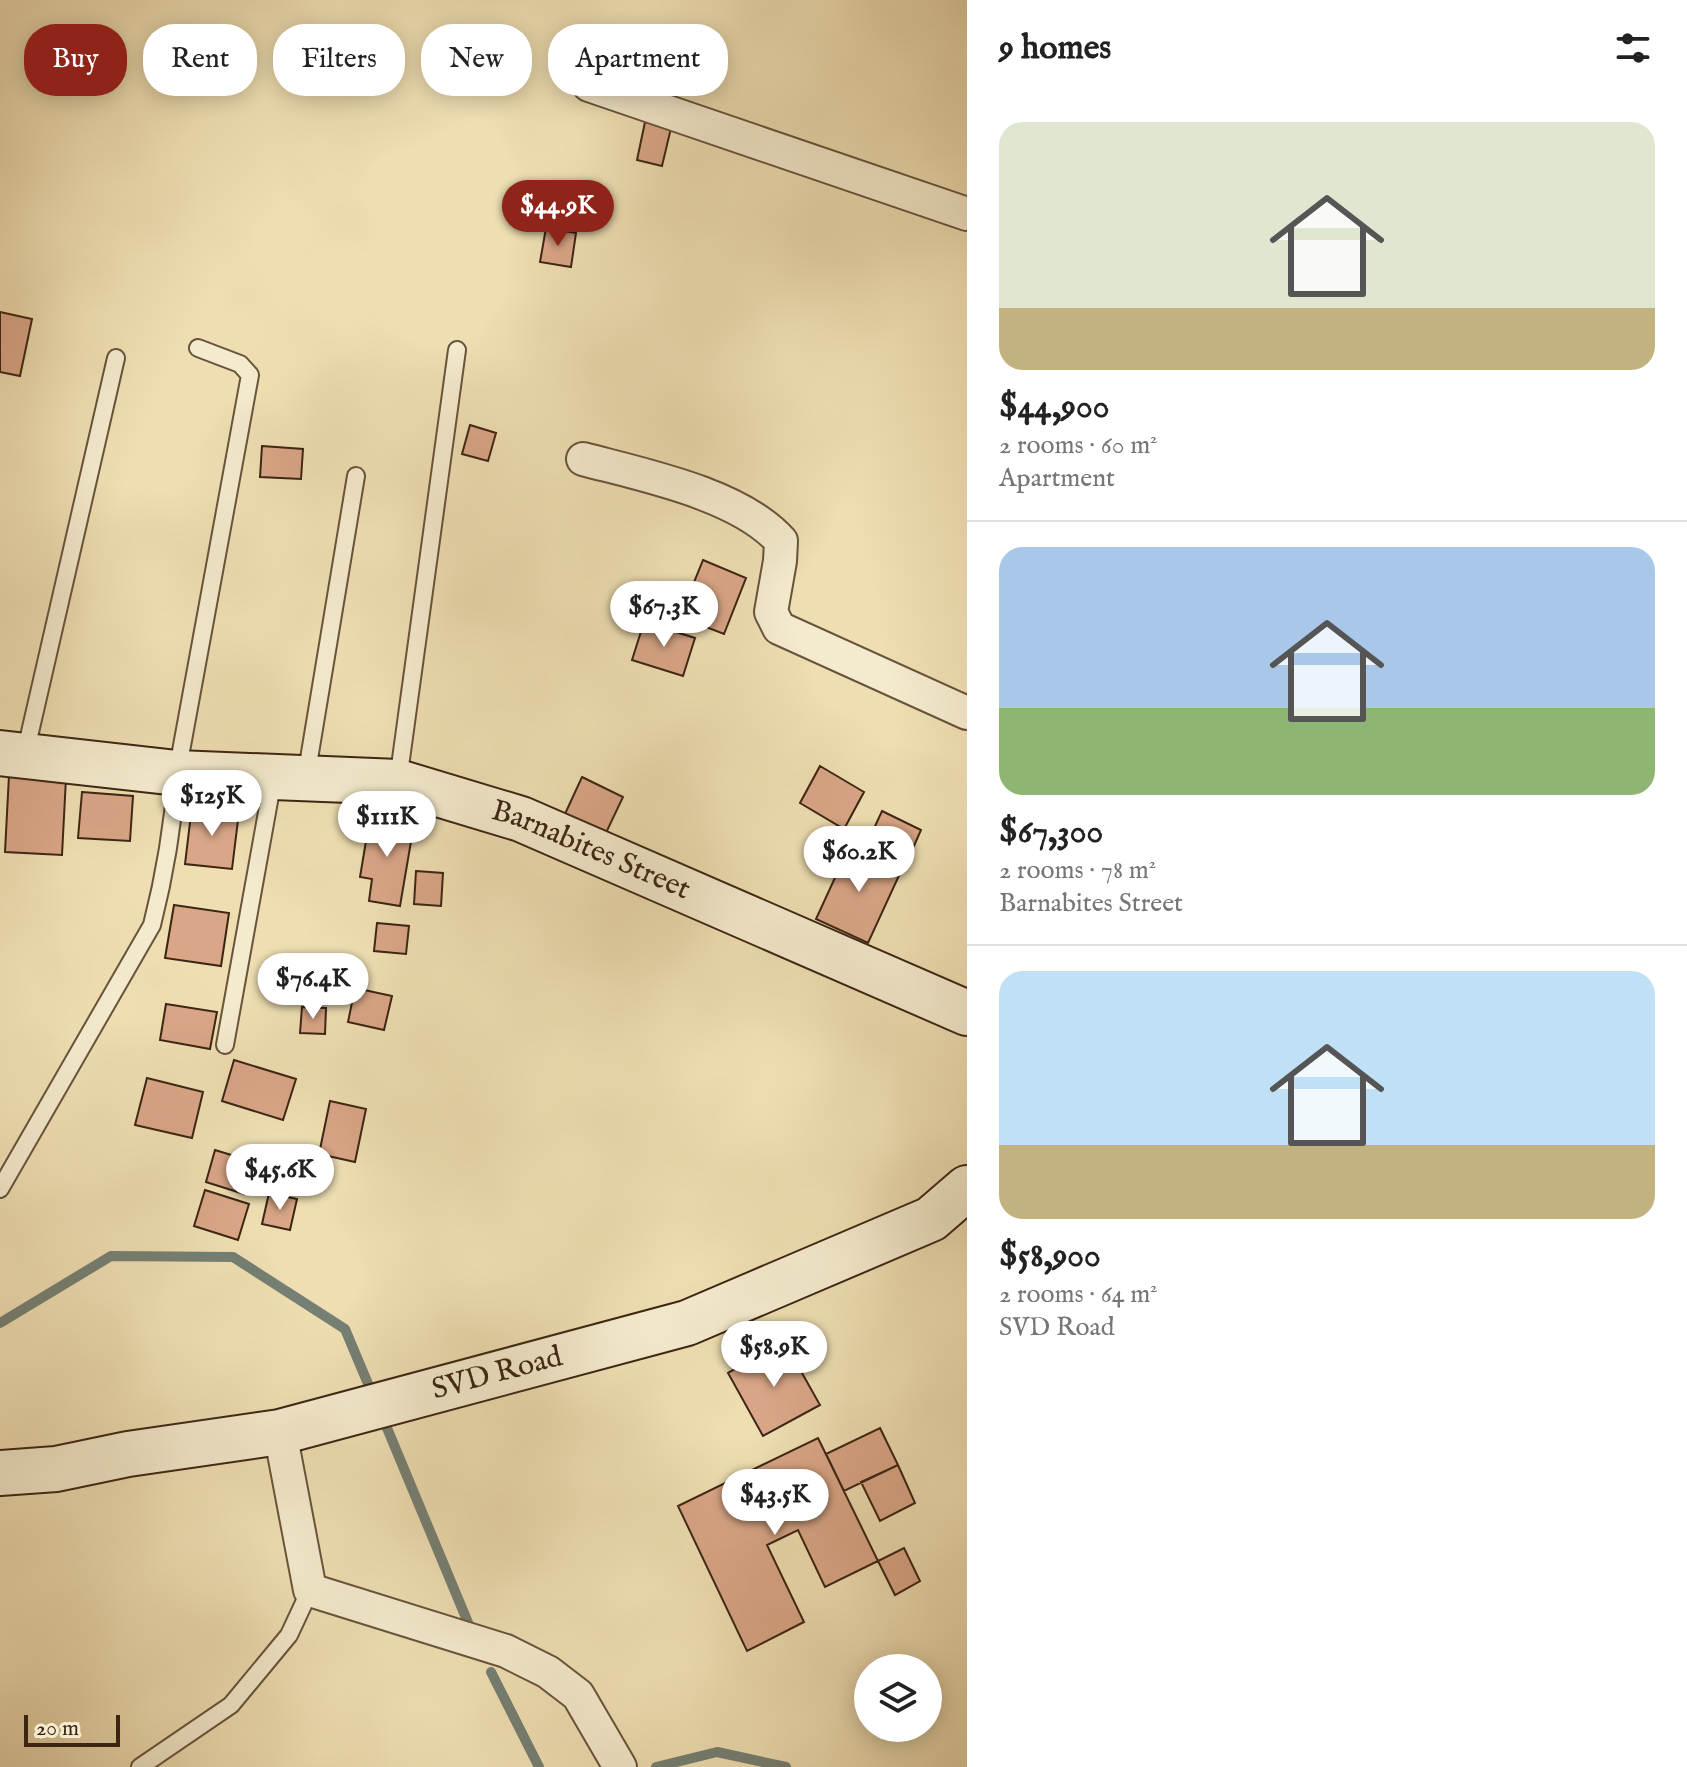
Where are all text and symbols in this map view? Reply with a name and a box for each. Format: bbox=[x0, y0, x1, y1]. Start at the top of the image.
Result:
chip: Buy bbox=[24, 24, 127, 96]
chip: Rent bbox=[143, 24, 257, 96]
chip: Filters bbox=[273, 24, 405, 96]
chip: New bbox=[421, 24, 532, 96]
chip: Apartment bbox=[548, 24, 728, 96]
icon: filters bbox=[1611, 26, 1655, 70]
text: 9 homes bbox=[999, 27, 1111, 70]
icon: home bbox=[1255, 174, 1399, 318]
pin: $44.9K bbox=[493, 180, 623, 248]
text: $44.9K bbox=[520, 189, 596, 222]
text: $44,900 bbox=[999, 386, 1109, 429]
text: 2 rooms · 60 m² bbox=[999, 429, 1158, 462]
text: Apartment bbox=[999, 462, 1115, 495]
pin: $67.3K bbox=[599, 581, 729, 649]
text: $67.3K bbox=[628, 590, 700, 623]
icon: home bbox=[1255, 599, 1399, 743]
pin: $125K bbox=[156, 770, 268, 838]
text: $125K bbox=[180, 779, 244, 812]
pin: $111K bbox=[331, 791, 443, 859]
street label: Barnabites Street bbox=[487, 792, 696, 909]
text: $111K bbox=[356, 800, 418, 833]
text: $67,300 bbox=[999, 811, 1103, 854]
pin: $60.2K bbox=[794, 826, 924, 894]
text: $60.2K bbox=[822, 835, 896, 868]
text: 2 rooms · 78 m² bbox=[999, 854, 1156, 887]
text: Barnabites Street bbox=[999, 887, 1183, 920]
pin: $76.4K bbox=[248, 953, 378, 1021]
text: $76.4K bbox=[276, 962, 350, 995]
icon: home bbox=[1255, 1023, 1399, 1167]
pin: $45.6K bbox=[215, 1144, 345, 1212]
text: $45.6K bbox=[244, 1153, 316, 1186]
text: $58,900 bbox=[999, 1235, 1101, 1278]
text: 2 rooms · 64 m² bbox=[999, 1278, 1158, 1311]
text: SVD Road bbox=[999, 1311, 1115, 1344]
pin: $58.9K bbox=[709, 1321, 839, 1389]
text: $58.9K bbox=[739, 1330, 809, 1363]
street label: SVD Road bbox=[428, 1338, 567, 1409]
pin: $43.5K bbox=[710, 1469, 840, 1537]
text: $43.5K bbox=[740, 1478, 810, 1511]
map controls bbox=[854, 1654, 942, 1742]
button: layers bbox=[854, 1654, 942, 1742]
scale bar bbox=[24, 1711, 120, 1747]
text: 20 m bbox=[36, 1715, 79, 1743]

